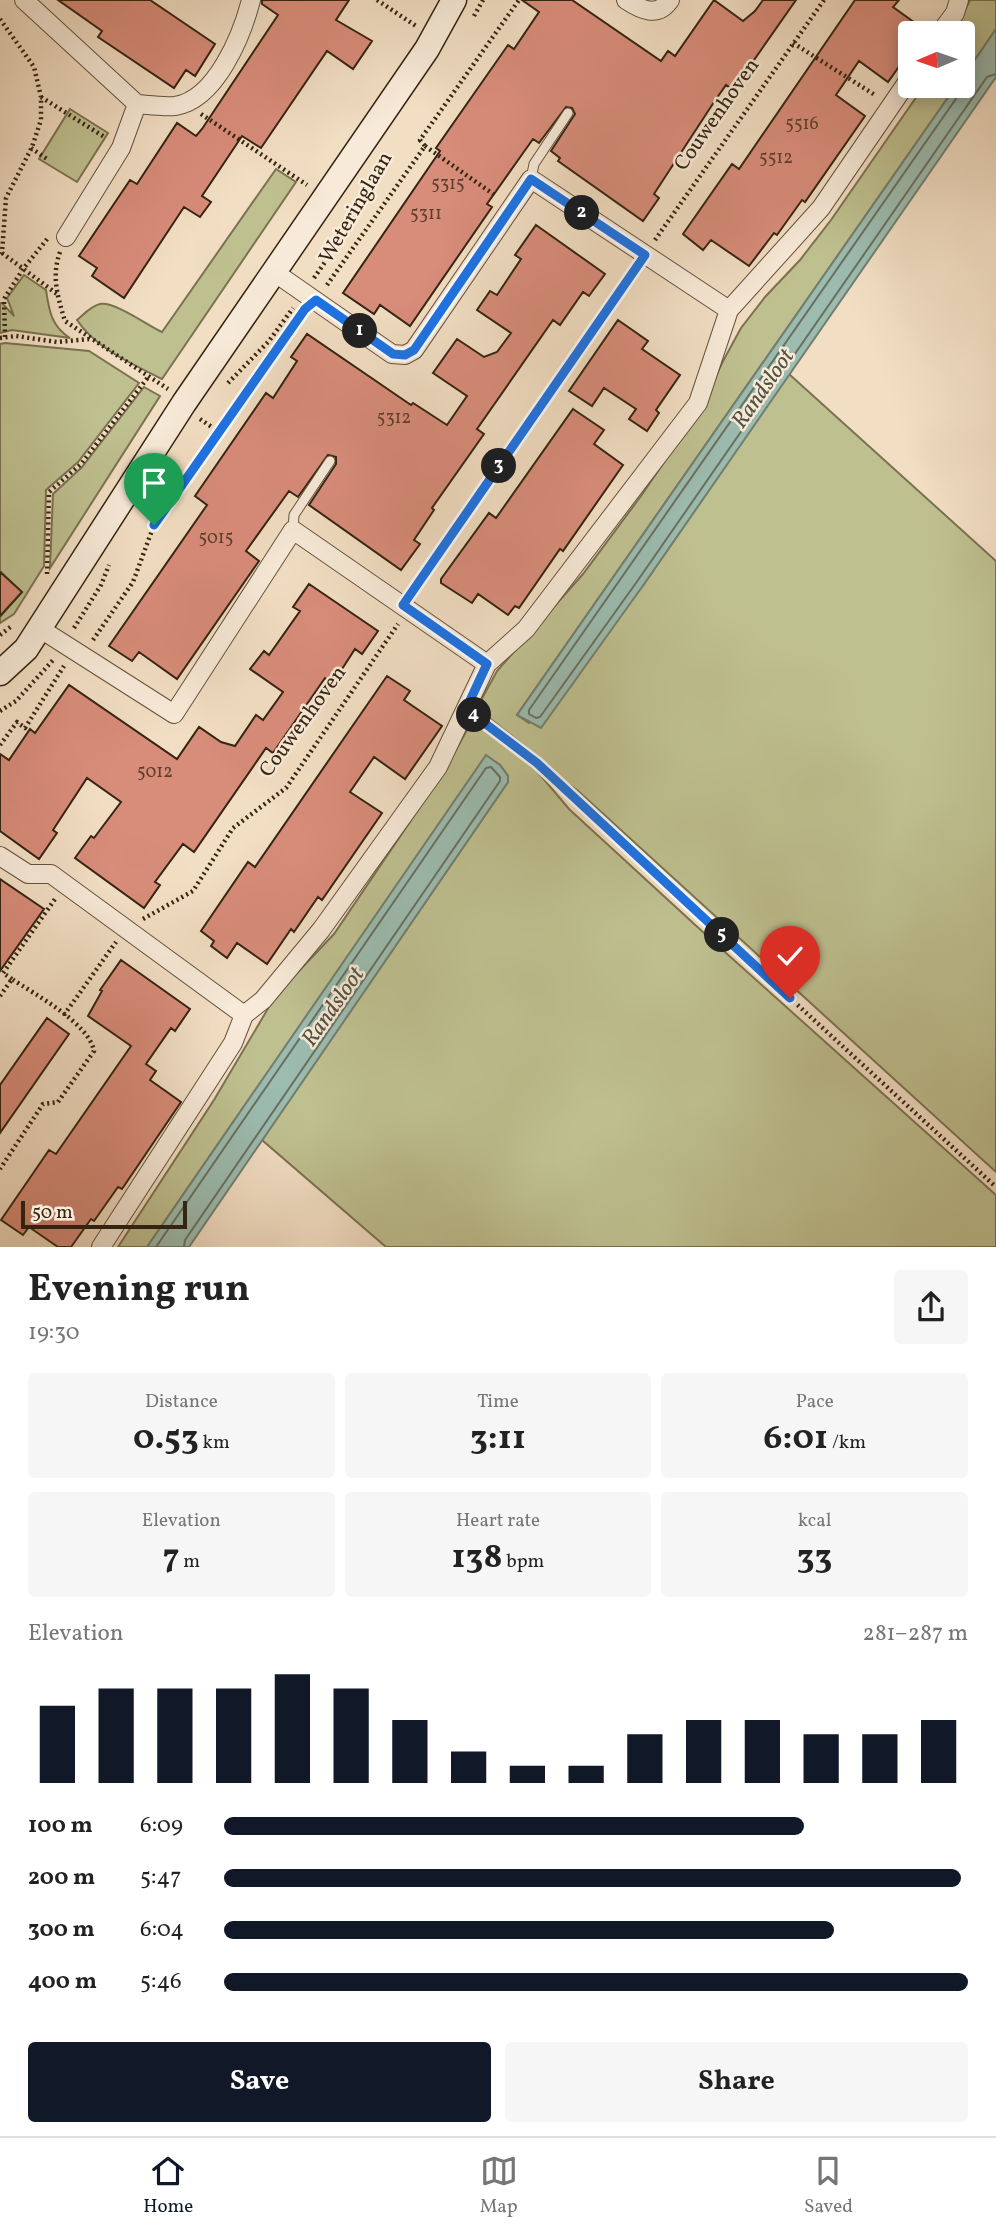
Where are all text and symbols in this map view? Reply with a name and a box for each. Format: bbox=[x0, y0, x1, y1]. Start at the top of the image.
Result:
north arrow bbox=[898, 21, 975, 98]
map controls bbox=[898, 21, 975, 98]
street label: Couwenhoven bbox=[668, 53, 767, 177]
house number: 5516 bbox=[785, 112, 819, 137]
house number: 5512 bbox=[759, 146, 793, 171]
street label: Weteringlaan bbox=[313, 147, 400, 269]
house number: 5315 bbox=[431, 172, 465, 197]
pin: 2 bbox=[564, 196, 600, 230]
text: 2 bbox=[577, 199, 586, 225]
house number: 5311 bbox=[410, 202, 442, 227]
pin: 1 bbox=[342, 314, 378, 348]
text: 1 bbox=[356, 317, 363, 343]
water label: Randsloot bbox=[725, 342, 803, 435]
house number: 5312 bbox=[377, 406, 411, 431]
pin: 3 bbox=[482, 448, 516, 484]
text: 3 bbox=[494, 452, 503, 478]
pin bbox=[124, 453, 184, 525]
icon: arrive bbox=[135, 464, 173, 502]
house number: 5015 bbox=[199, 526, 233, 551]
street label: Couwenhoven bbox=[253, 660, 354, 784]
pin: 4 bbox=[456, 698, 491, 732]
text: 4 bbox=[468, 701, 479, 727]
house number: 5012 bbox=[137, 760, 173, 785]
pin: 5 bbox=[704, 918, 740, 953]
text: 5 bbox=[717, 921, 726, 947]
pin bbox=[760, 926, 820, 998]
icon: check bbox=[771, 937, 809, 975]
water label: Randsloot bbox=[295, 960, 373, 1053]
scale bar bbox=[21, 1198, 187, 1230]
text: 50 m bbox=[32, 1200, 73, 1226]
text: Evening run bbox=[28, 1264, 250, 1317]
button: share bbox=[894, 1270, 968, 1344]
text: 19:30 bbox=[28, 1317, 79, 1349]
text: Distance bbox=[145, 1389, 218, 1415]
text: Time bbox=[477, 1389, 519, 1415]
text: Pace bbox=[796, 1389, 834, 1415]
text: 0.53 bbox=[133, 1415, 199, 1463]
text: 3:11 bbox=[470, 1415, 526, 1463]
text: 6:01 bbox=[763, 1415, 828, 1463]
text: km bbox=[199, 1430, 230, 1456]
text: /km bbox=[828, 1430, 866, 1456]
text: Elevation bbox=[142, 1508, 221, 1534]
text: Heart rate bbox=[456, 1508, 540, 1534]
text: kcal bbox=[798, 1508, 832, 1534]
text: 7 bbox=[163, 1534, 179, 1582]
text: 138 bbox=[452, 1534, 503, 1582]
text: 33 bbox=[797, 1534, 832, 1582]
text: m bbox=[179, 1549, 200, 1575]
text: bpm bbox=[503, 1549, 544, 1575]
text: Elevation bbox=[28, 1618, 124, 1650]
text: 281–287 m bbox=[863, 1618, 968, 1650]
text: 100 m bbox=[28, 1810, 93, 1842]
text: 6:09 bbox=[140, 1810, 183, 1842]
text: 200 m bbox=[28, 1862, 95, 1894]
text: 5:47 bbox=[140, 1862, 181, 1894]
text: 300 m bbox=[28, 1914, 95, 1946]
text: 6:04 bbox=[140, 1914, 184, 1946]
text: 400 m bbox=[28, 1966, 97, 1998]
text: 5:46 bbox=[140, 1966, 182, 1998]
button: Save bbox=[28, 2042, 491, 2122]
button: Share bbox=[505, 2042, 968, 2122]
tab: Home bbox=[143, 2152, 193, 2220]
tab: Map bbox=[480, 2152, 518, 2220]
tab: Saved bbox=[804, 2152, 853, 2220]

